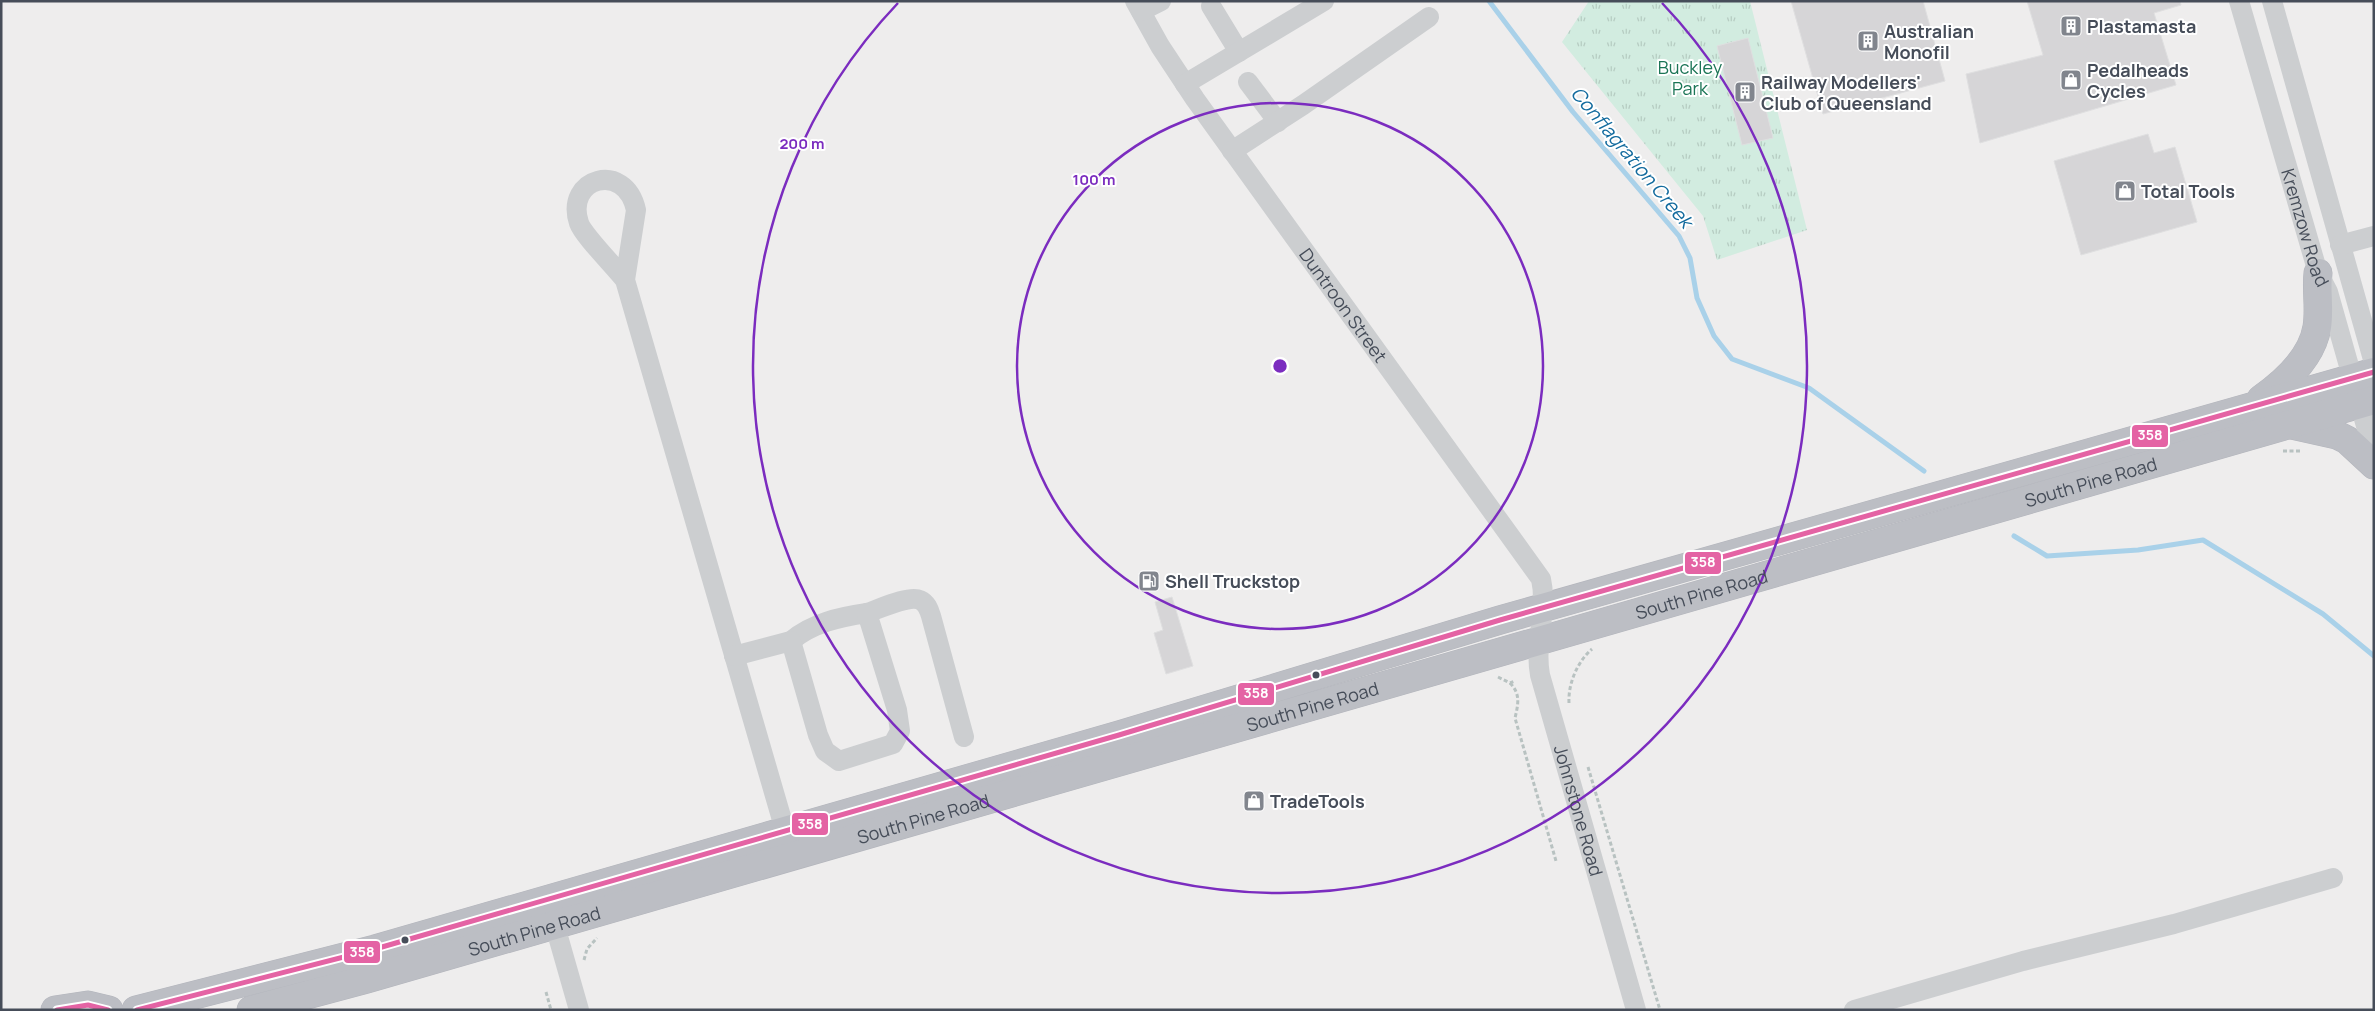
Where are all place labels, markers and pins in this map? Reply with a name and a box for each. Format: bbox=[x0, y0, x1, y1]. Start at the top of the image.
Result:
building icon: Plastamasta bbox=[2059, 14, 2083, 38]
place label: Plastamasta bbox=[2087, 14, 2196, 38]
place label: Australian Monofil bbox=[1884, 19, 1974, 64]
building icon: Australian Monofil bbox=[1856, 29, 1880, 53]
place label: Pedalheads Cycles bbox=[2087, 58, 2189, 103]
shop icon: Pedalheads Cycles bbox=[2059, 68, 2083, 92]
place label: Railway Modellers' Club of Queensland bbox=[1761, 70, 1932, 115]
building icon: Railway Modellers' Club of Queensland bbox=[1733, 80, 1757, 104]
shop icon: Total Tools bbox=[2113, 179, 2137, 203]
place label: Total Tools bbox=[2141, 179, 2235, 203]
centre of rings bbox=[1271, 357, 1289, 375]
fuel station icon: Shell Truckstop bbox=[1137, 569, 1161, 593]
place label: Shell Truckstop bbox=[1165, 569, 1300, 593]
unlabelled marker bbox=[1311, 670, 1321, 680]
shop icon: TradeTools bbox=[1242, 789, 1266, 813]
place label: TradeTools bbox=[1270, 789, 1365, 813]
unlabelled marker bbox=[400, 935, 410, 945]

